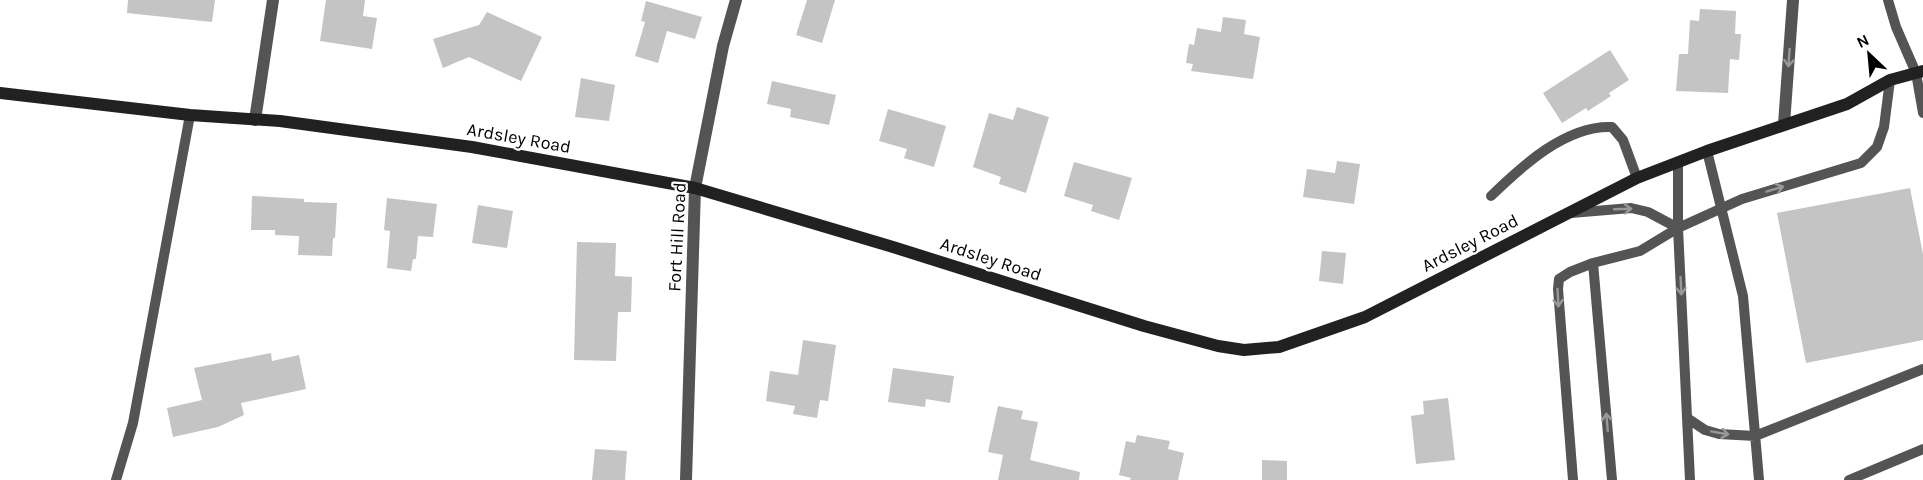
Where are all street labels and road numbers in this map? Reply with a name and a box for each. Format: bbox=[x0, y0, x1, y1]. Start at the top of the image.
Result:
street label: Ardsley Road bbox=[465, 118, 573, 158]
street label: Fort Hill Road bbox=[663, 182, 691, 292]
street label: Ardsley Road bbox=[1418, 209, 1522, 277]
street label: Ardsley Road bbox=[937, 232, 1045, 286]

